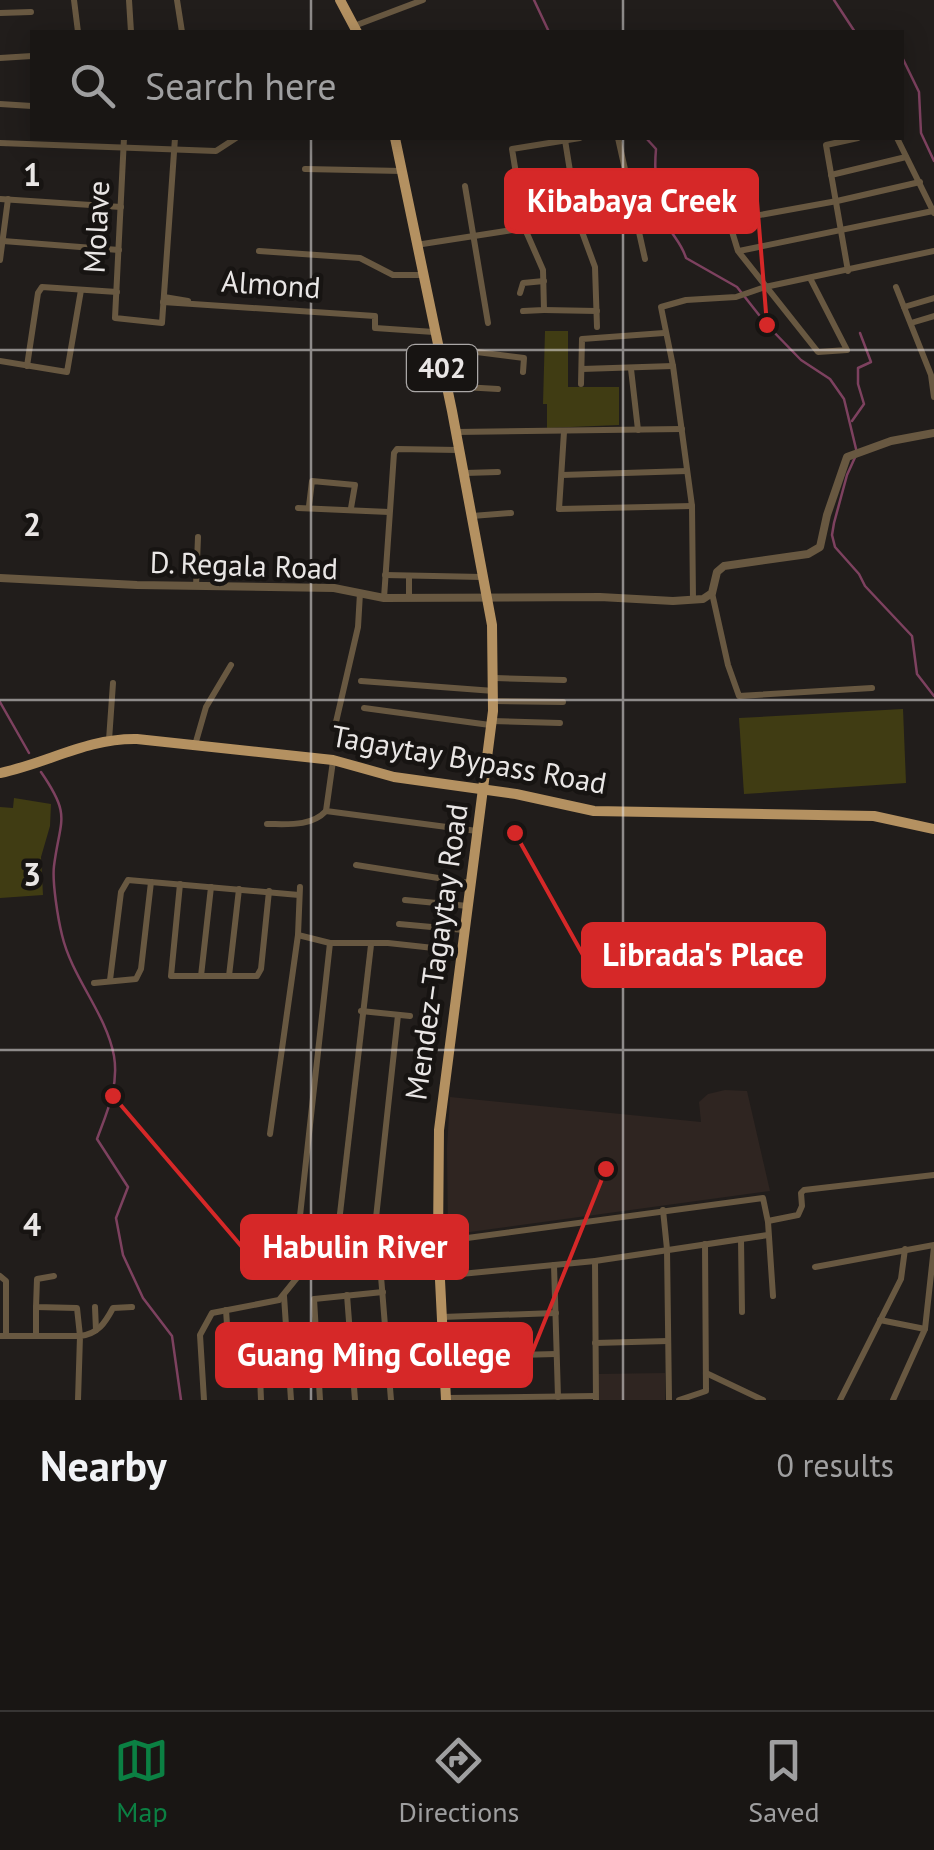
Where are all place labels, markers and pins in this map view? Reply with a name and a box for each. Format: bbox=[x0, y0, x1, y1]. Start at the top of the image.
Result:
callout: Kibabaya Creek bbox=[506, 170, 757, 232]
callout: Librada's Place bbox=[583, 924, 824, 986]
callout: Habulin River bbox=[242, 1216, 467, 1278]
callout: Guang Ming College bbox=[217, 1324, 531, 1386]

